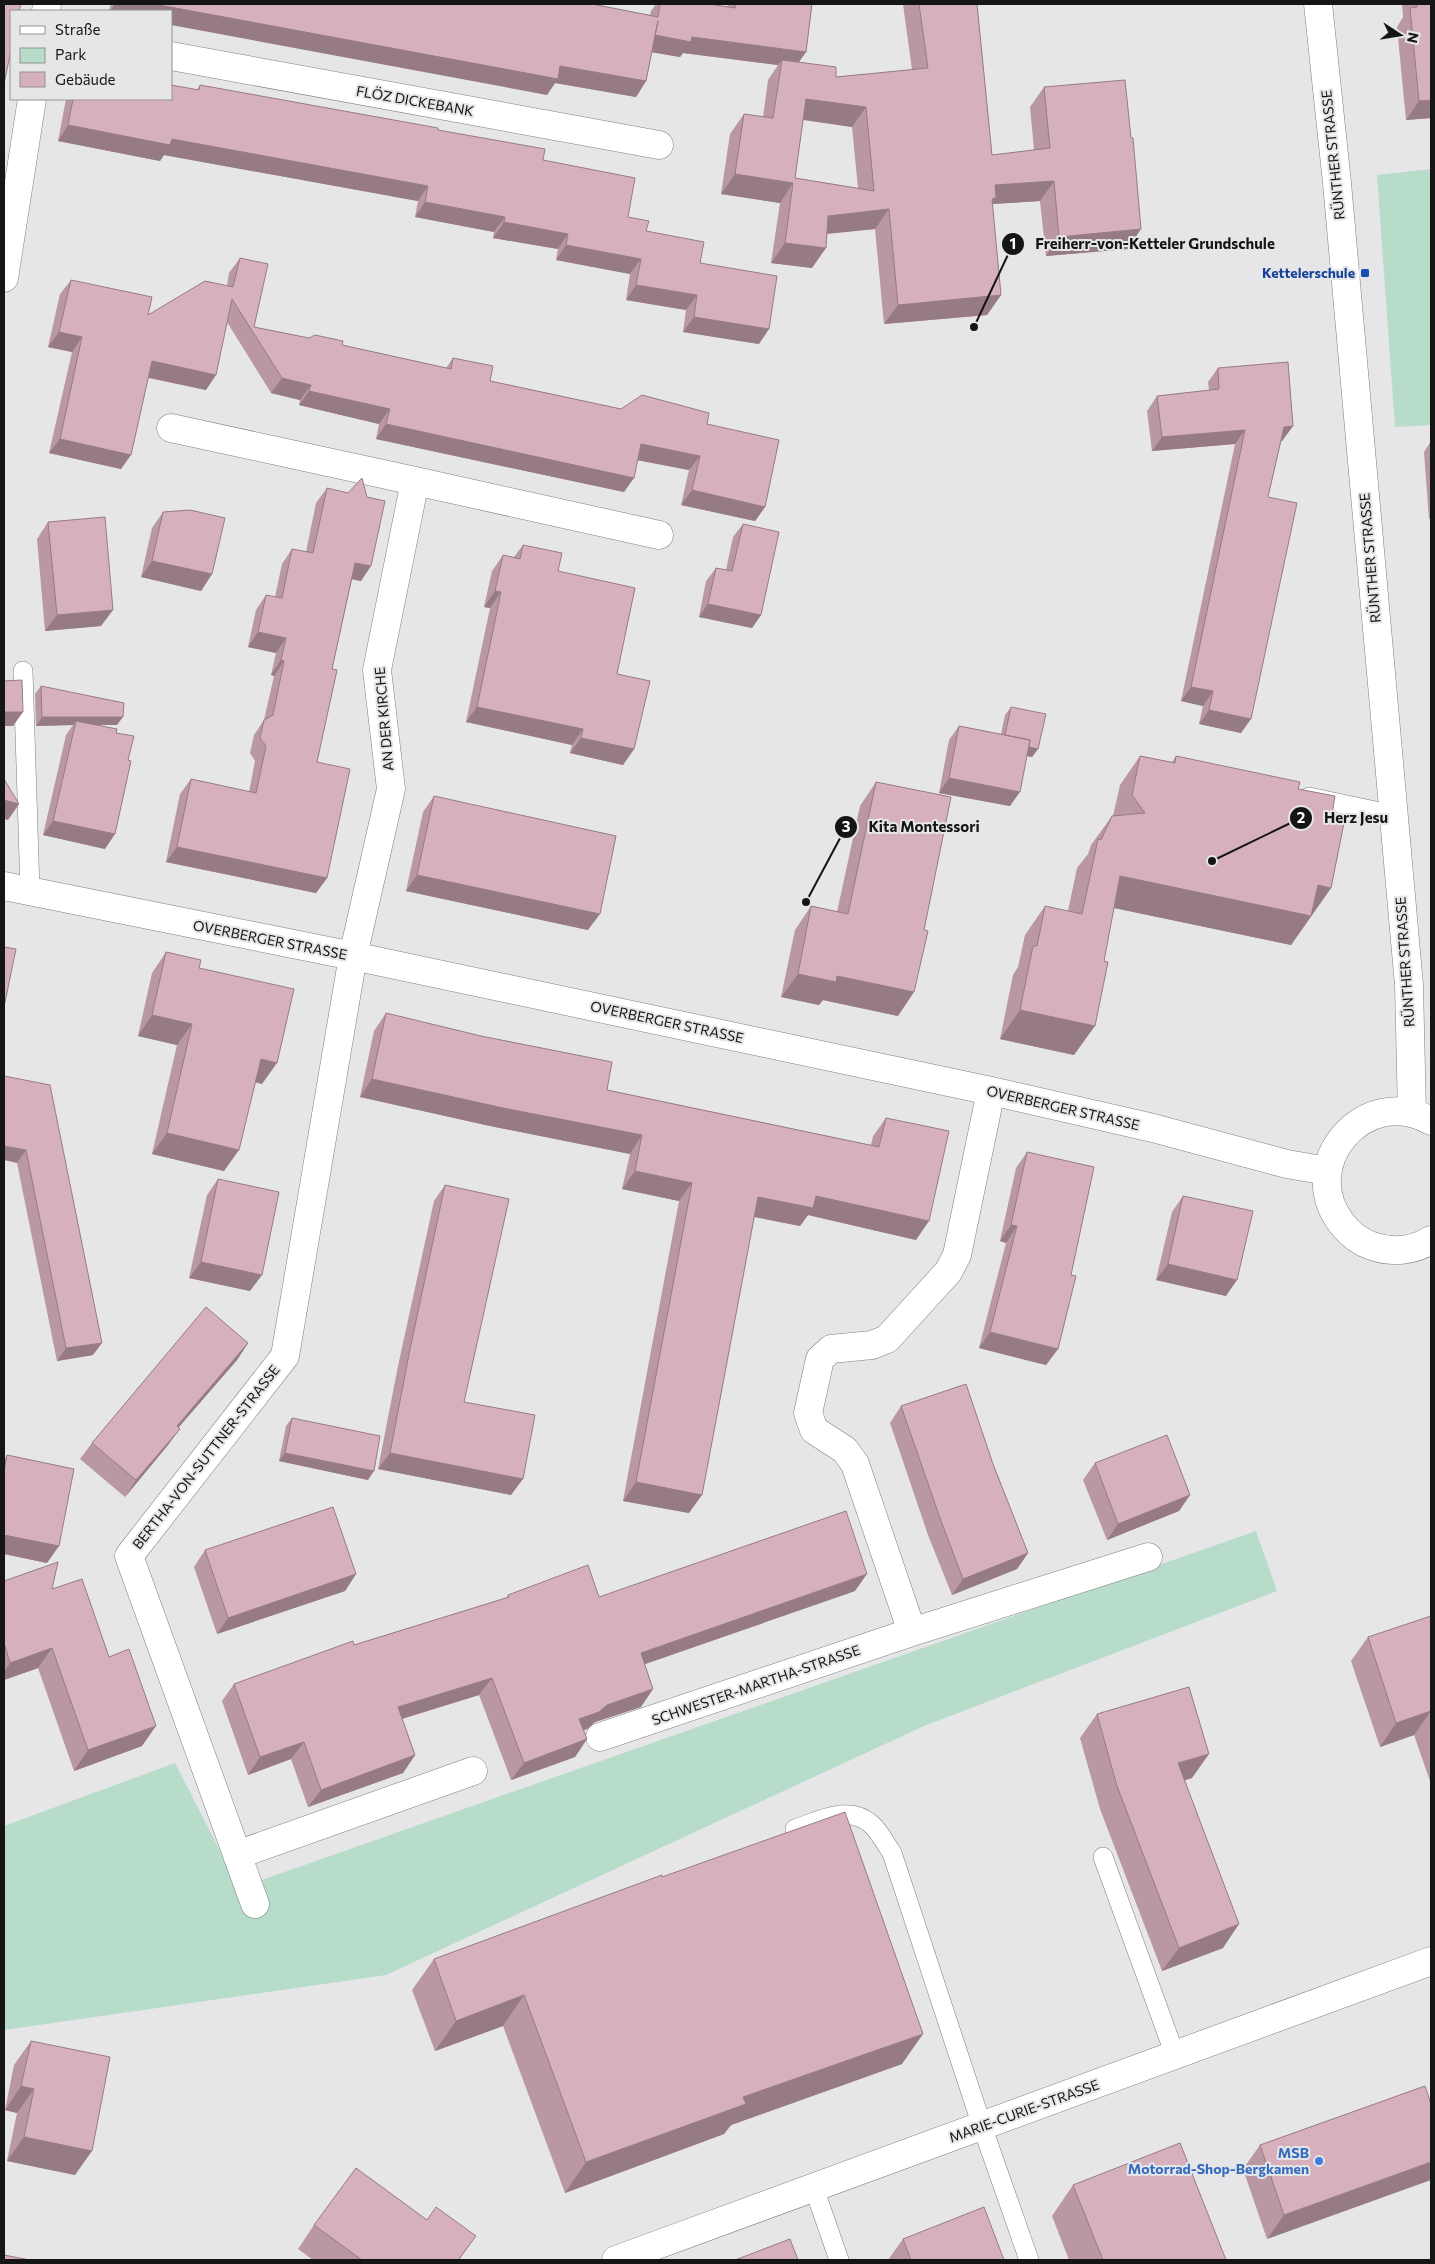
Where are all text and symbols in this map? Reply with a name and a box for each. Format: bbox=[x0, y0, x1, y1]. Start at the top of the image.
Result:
legend bbox=[10, 10, 172, 100]
north arrow bbox=[1375, 10, 1425, 60]
text: Straße bbox=[55, 20, 101, 38]
text: N bbox=[1404, 31, 1423, 45]
text: Park bbox=[55, 45, 86, 63]
text: Gebäude bbox=[55, 70, 116, 88]
street label: FLÖZ DICKEBANK bbox=[355, 82, 475, 119]
street label: RÜNTHER STRASSE bbox=[1317, 89, 1348, 221]
callout: Freiherr-von-Ketteler Grundschule bbox=[1000, 229, 1285, 259]
text: 1 bbox=[1010, 234, 1016, 252]
text: Freiherr-von-Ketteler Grundschule bbox=[1035, 234, 1275, 252]
place label: Kettelerschule bbox=[1262, 264, 1355, 281]
marker: Kettelerschule bbox=[1359, 267, 1371, 279]
street label: RÜNTHER STRASSE bbox=[1355, 492, 1384, 624]
street label: AN DER KIRCHE bbox=[370, 666, 397, 772]
callout: Herz Jesu bbox=[1289, 803, 1398, 833]
text: 2 bbox=[1297, 808, 1305, 826]
text: Herz Jesu bbox=[1324, 808, 1388, 826]
callout: Kita Montessori bbox=[834, 812, 990, 842]
text: 3 bbox=[842, 817, 851, 835]
text: Kita Montessori bbox=[868, 817, 980, 835]
street label: RÜNTHER STRASSE bbox=[1391, 896, 1418, 1028]
street label: OVERBERGER STRASSE bbox=[192, 916, 348, 963]
street label: OVERBERGER STRASSE bbox=[589, 997, 745, 1046]
street label: OVERBERGER STRASSE bbox=[985, 1082, 1141, 1133]
street label: BERTHA-VON-SUTTNER-STRASSE bbox=[128, 1361, 283, 1552]
street label: SCHWESTER-MARTHA-STRASSE bbox=[649, 1641, 862, 1728]
street label: MARIE-CURIE-STRASSE bbox=[946, 2075, 1101, 2146]
place label: MSB Motorrad-Shop-Bergkamen bbox=[1128, 2144, 1309, 2177]
marker: MSB Motorrad-Shop-Bergkamen bbox=[1313, 2155, 1325, 2167]

